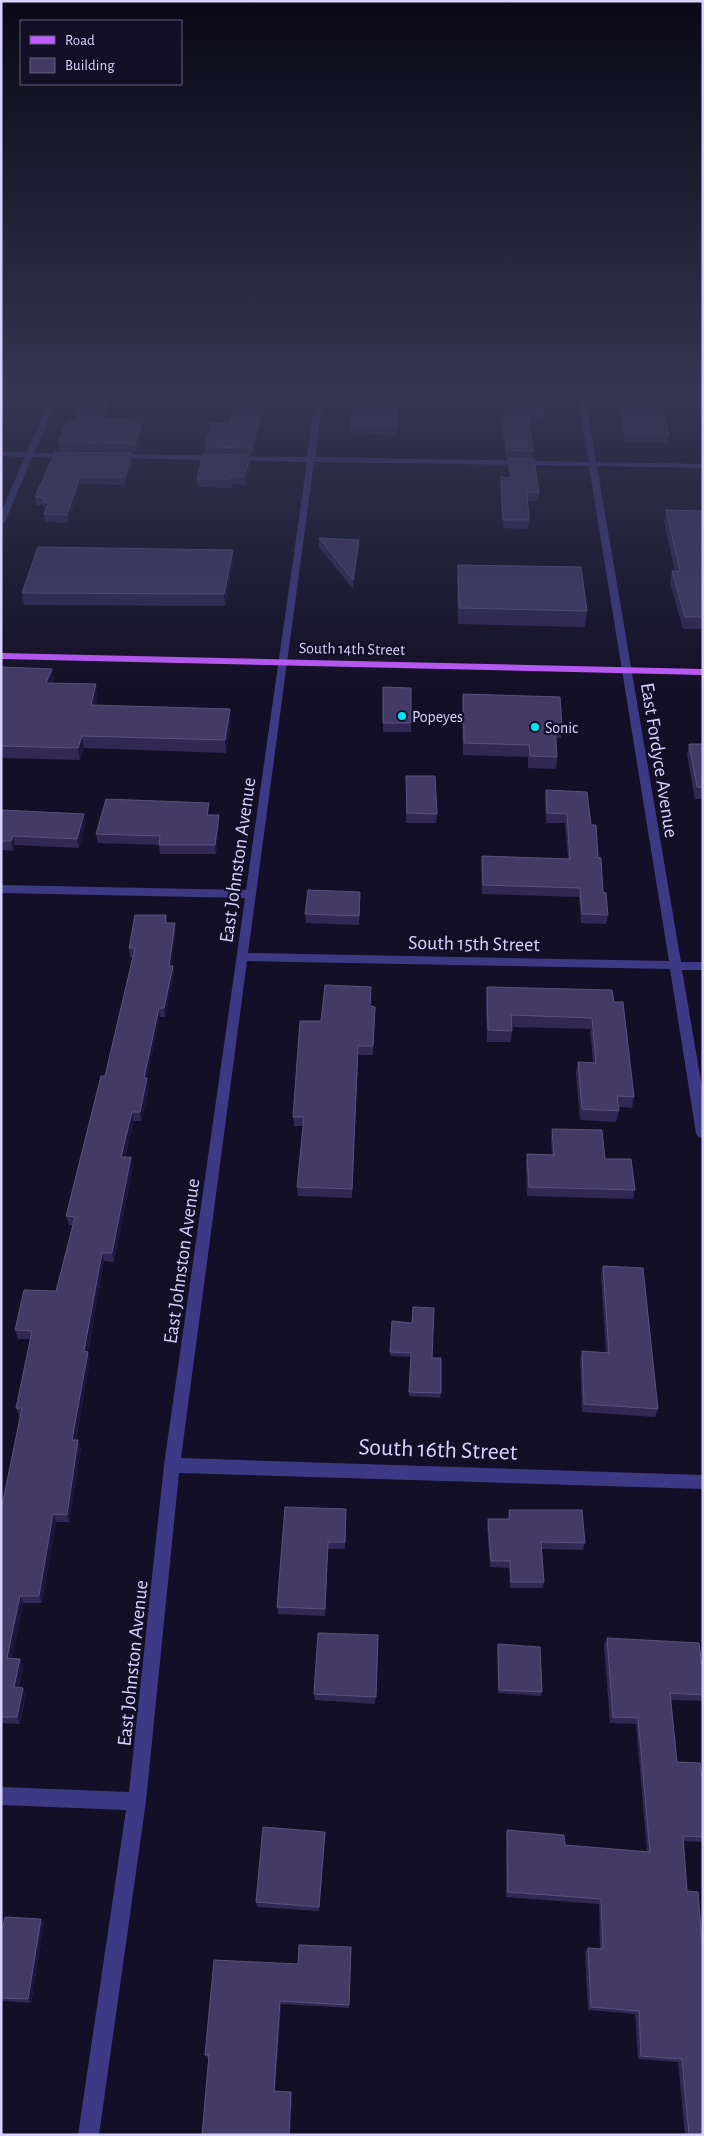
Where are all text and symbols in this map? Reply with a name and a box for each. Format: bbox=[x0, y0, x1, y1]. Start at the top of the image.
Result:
legend bbox=[20, 20, 182, 85]
text: Road bbox=[65, 33, 95, 48]
text: Building bbox=[65, 58, 115, 73]
street label: South 14th Street bbox=[299, 640, 405, 658]
street label: East Fordyce Avenue bbox=[637, 681, 681, 839]
place label: Popeyes bbox=[412, 709, 463, 726]
marker: Popeyes bbox=[396, 710, 408, 722]
place label: Sonic bbox=[545, 720, 578, 736]
marker: Sonic bbox=[529, 721, 541, 733]
street label: East Johnston Avenue bbox=[216, 776, 259, 944]
street label: South 15th Street bbox=[408, 933, 541, 955]
street label: East Johnston Avenue bbox=[160, 1177, 203, 1345]
street label: South 16th Street bbox=[358, 1435, 518, 1465]
street label: East Johnston Avenue bbox=[114, 1579, 152, 1747]

